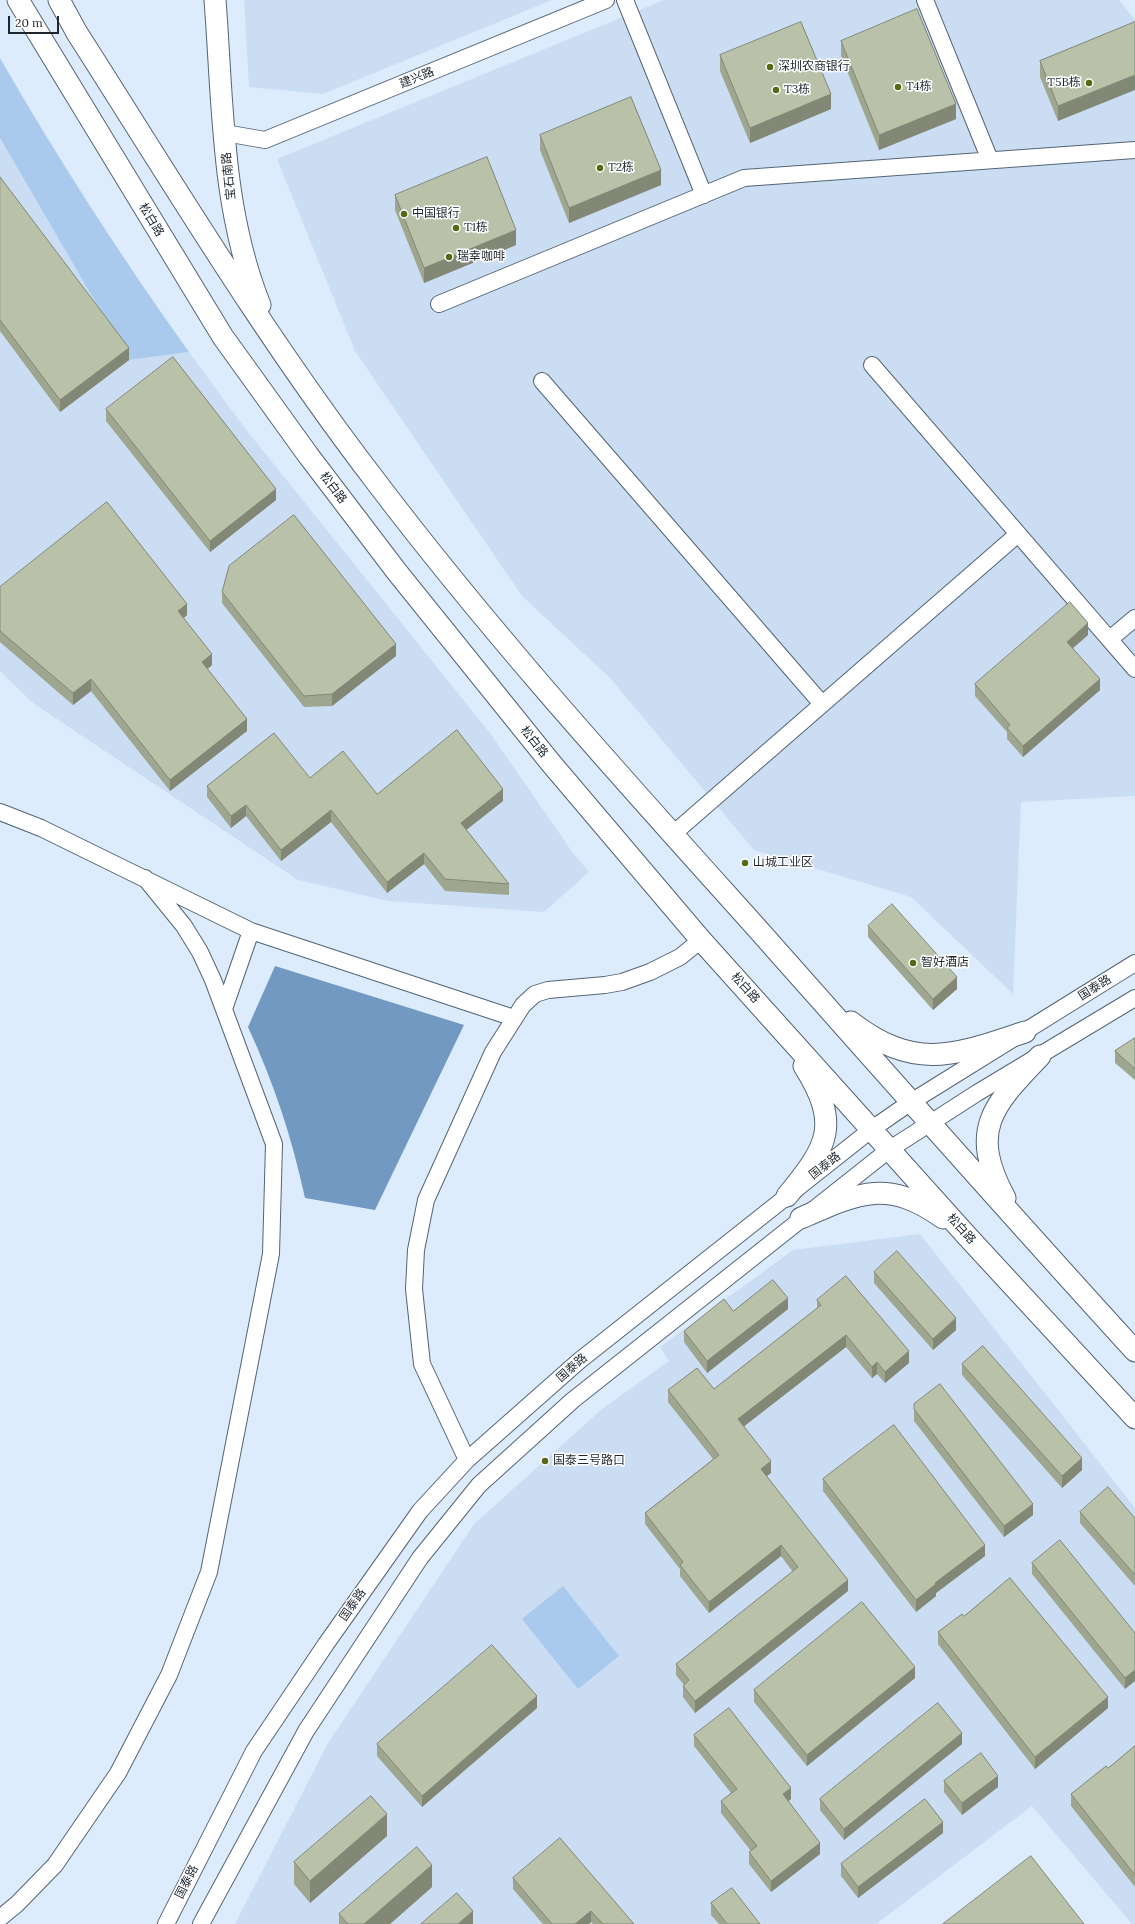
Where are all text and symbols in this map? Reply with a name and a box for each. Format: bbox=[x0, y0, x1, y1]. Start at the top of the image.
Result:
scale bar bbox=[10, 8, 61, 34]
text: 20 m bbox=[15, 15, 43, 30]
place label: 深圳农商银行 bbox=[778, 60, 850, 74]
marker: 深圳农商银行 bbox=[765, 62, 775, 72]
street label: 建兴路 bbox=[398, 65, 436, 91]
place label: T5B栋 bbox=[1047, 76, 1081, 90]
marker: T5B栋 bbox=[1084, 78, 1094, 88]
place label: T4栋 bbox=[906, 80, 932, 94]
marker: T4栋 bbox=[893, 82, 903, 92]
place label: T3栋 bbox=[784, 83, 810, 97]
marker: T3栋 bbox=[771, 85, 781, 95]
street label: 宝石南路 bbox=[219, 151, 239, 201]
place label: T2栋 bbox=[608, 161, 634, 175]
marker: T2栋 bbox=[595, 163, 605, 173]
street label: 松白路 bbox=[136, 201, 166, 239]
place label: 中国银行 bbox=[412, 207, 460, 221]
marker: 中国银行 bbox=[399, 209, 409, 219]
place label: T1栋 bbox=[464, 221, 488, 235]
marker: T1栋 bbox=[451, 223, 461, 233]
place label: 瑞幸咖啡 bbox=[457, 250, 505, 264]
marker: 瑞幸咖啡 bbox=[444, 252, 454, 262]
street label: 松白路 bbox=[316, 469, 350, 507]
street label: 松白路 bbox=[517, 723, 551, 761]
place label: 山城工业区 bbox=[753, 856, 813, 870]
marker: 山城工业区 bbox=[740, 858, 750, 868]
place label: 智好酒店 bbox=[921, 956, 969, 970]
marker: 智好酒店 bbox=[908, 958, 918, 968]
street label: 松白路 bbox=[728, 970, 762, 1006]
street label: 国泰路 bbox=[1076, 972, 1114, 1004]
street label: 国泰路 bbox=[806, 1149, 844, 1183]
street label: 松白路 bbox=[944, 1211, 978, 1247]
street label: 国泰路 bbox=[554, 1351, 590, 1385]
place label: 国泰三号路口 bbox=[553, 1454, 625, 1468]
marker: 国泰三号路口 bbox=[540, 1456, 550, 1466]
street label: 国泰路 bbox=[337, 1586, 369, 1624]
street label: 国泰路 bbox=[172, 1863, 202, 1901]

